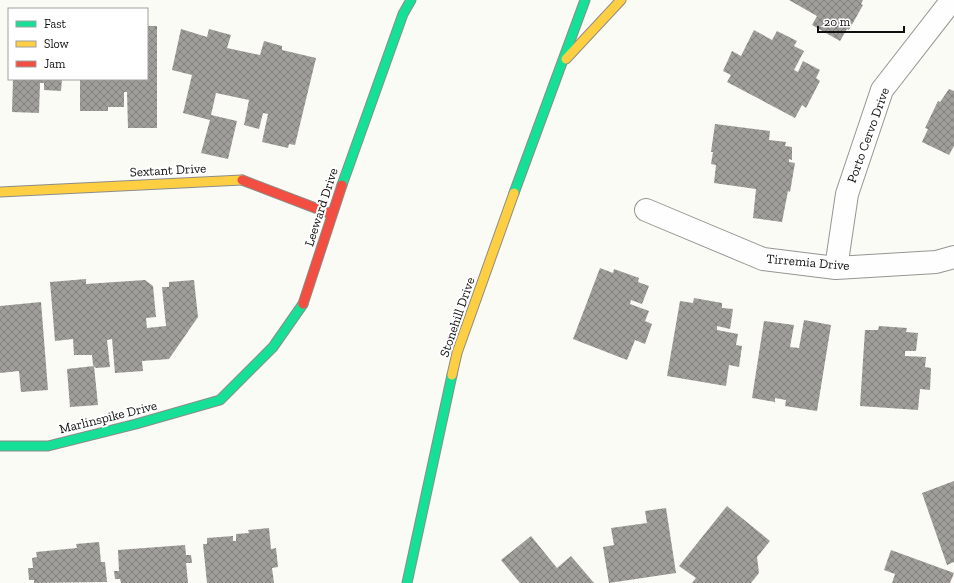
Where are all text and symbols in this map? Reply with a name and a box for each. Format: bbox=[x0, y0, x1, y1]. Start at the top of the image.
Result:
legend bbox=[8, 8, 148, 80]
scale bar bbox=[818, 8, 904, 34]
text: 20 m bbox=[824, 15, 851, 29]
text: Fast bbox=[44, 17, 67, 31]
text: Slow bbox=[44, 37, 70, 51]
text: Jam bbox=[44, 57, 66, 71]
street label: Porto Cervo Drive bbox=[844, 85, 892, 185]
street label: Sextant Drive bbox=[129, 161, 207, 179]
street label: Leeward Drive bbox=[301, 166, 341, 248]
street label: Tirremia Drive bbox=[766, 251, 850, 273]
street label: Stonehill Drive bbox=[436, 275, 478, 359]
street label: Marlinspike Drive bbox=[58, 398, 158, 436]

